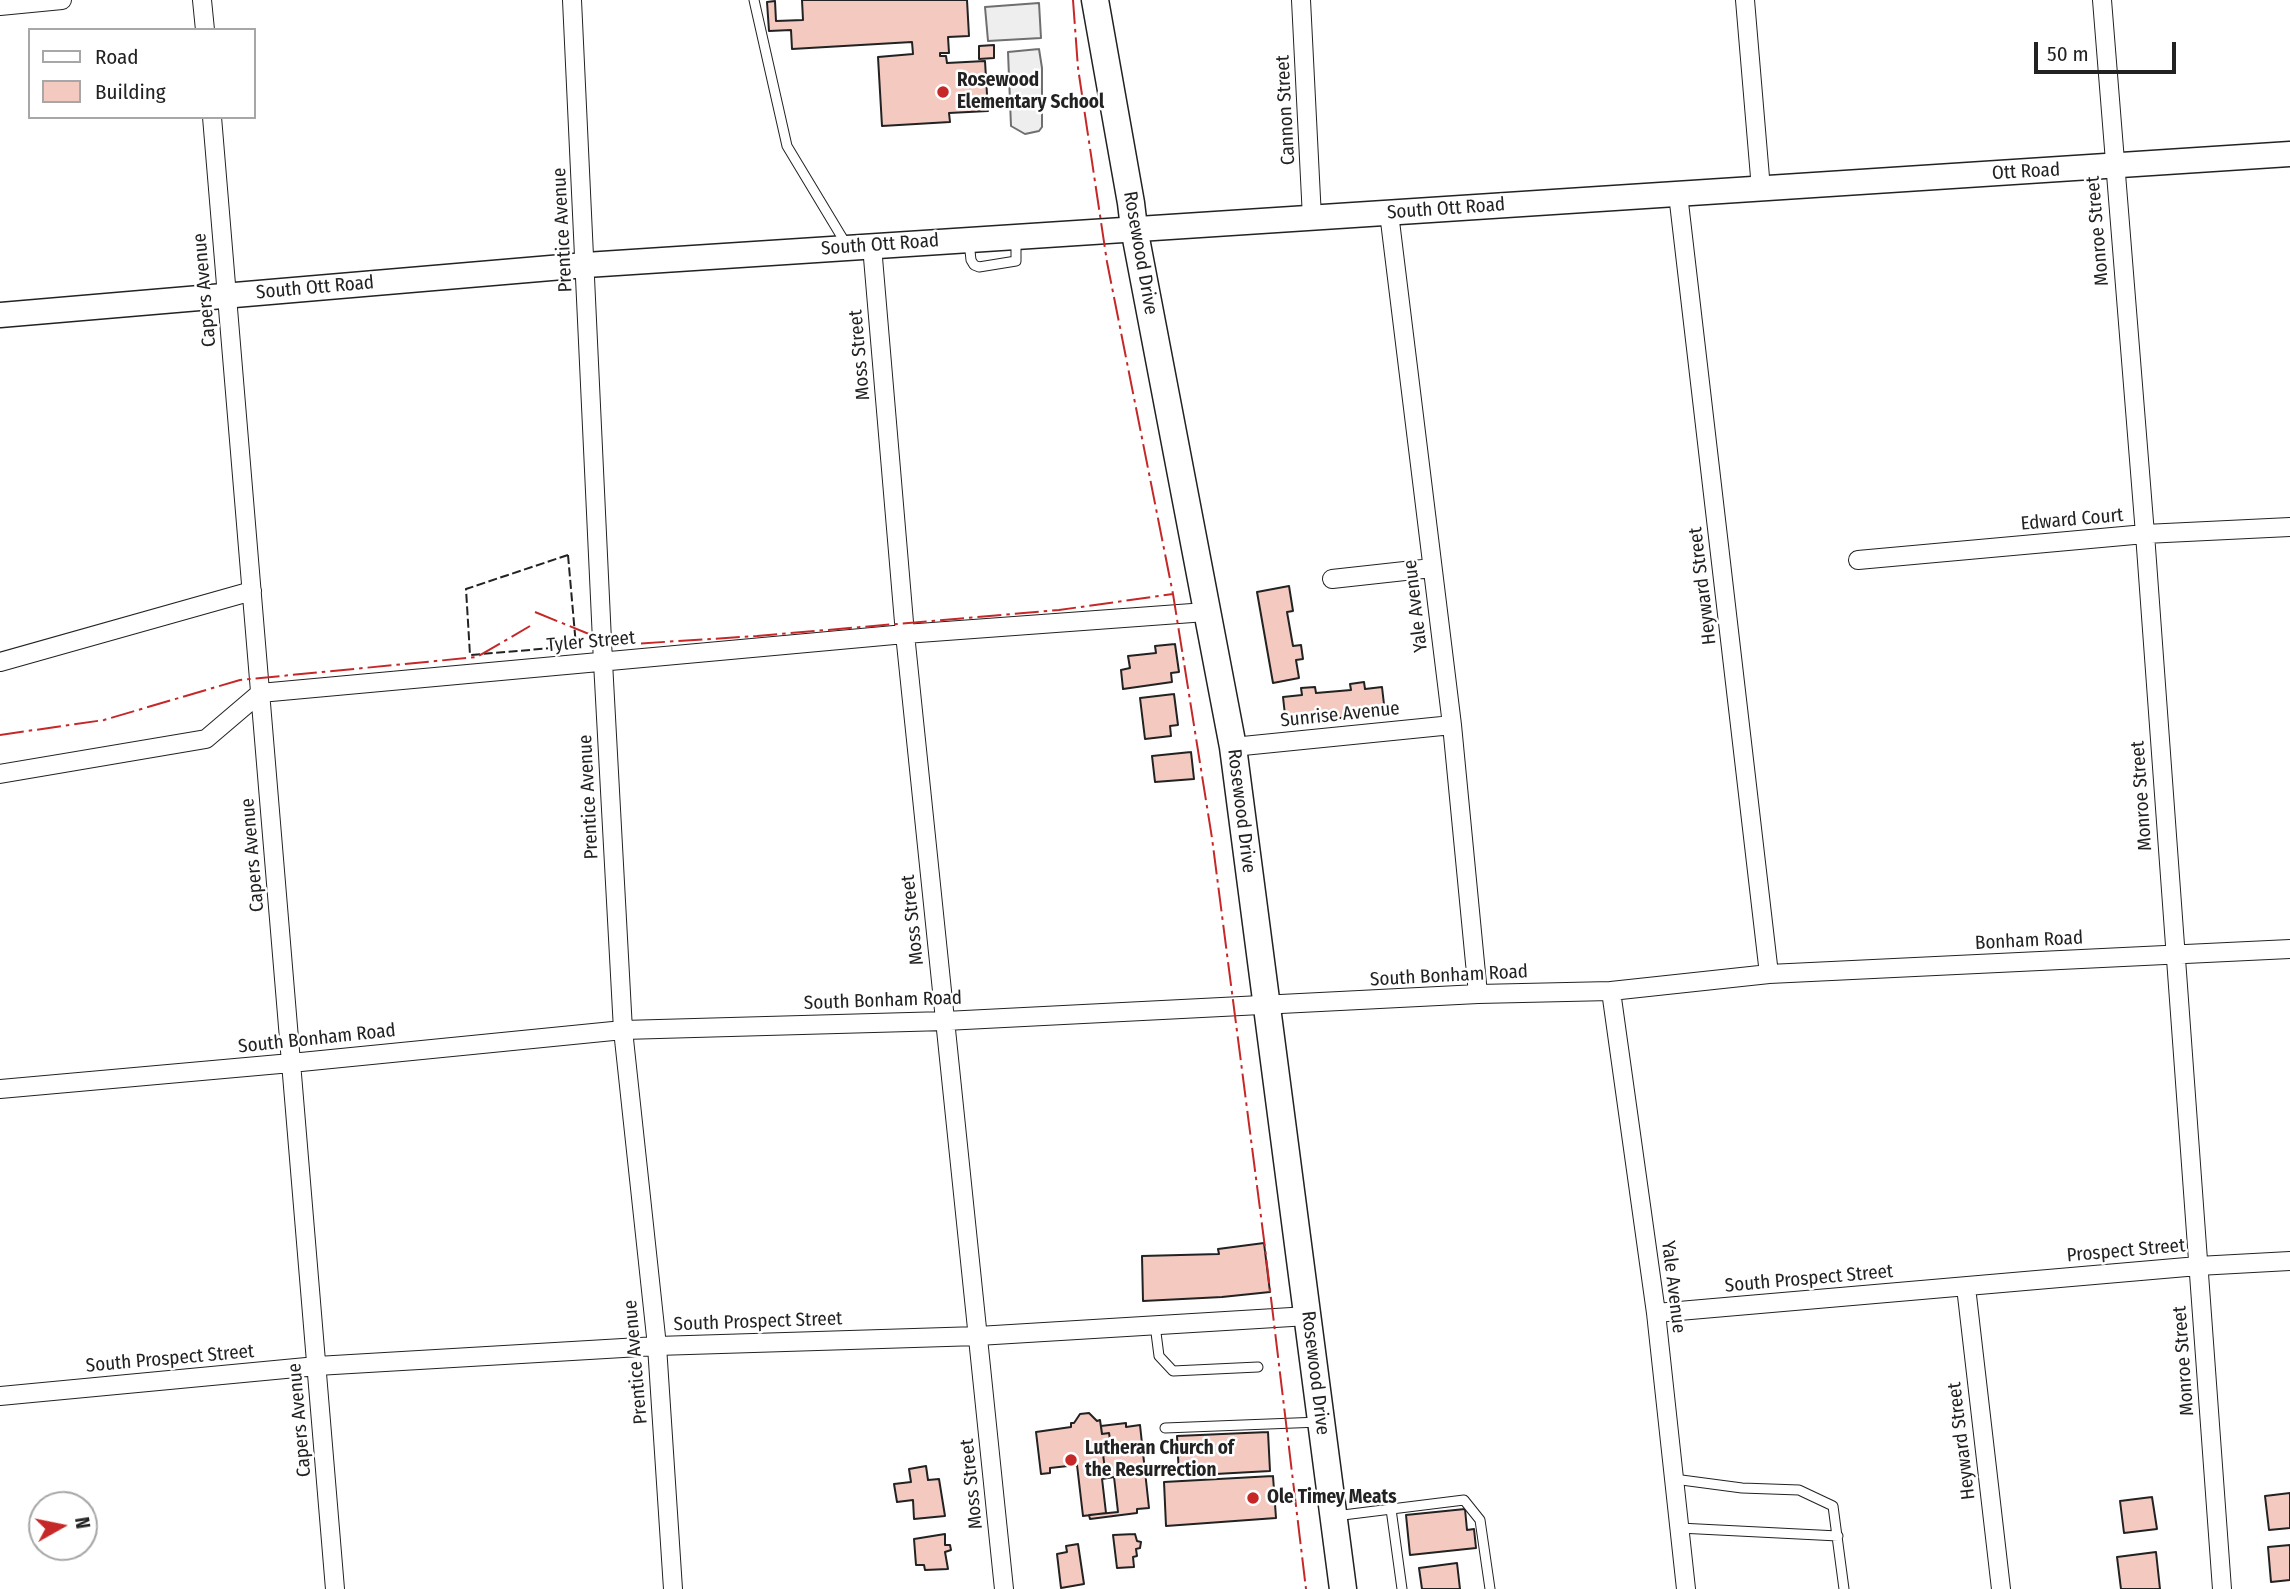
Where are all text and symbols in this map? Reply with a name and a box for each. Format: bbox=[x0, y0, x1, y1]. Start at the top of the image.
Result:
legend bbox=[28, 28, 256, 119]
scale bar bbox=[2038, 28, 2180, 72]
text: 50 m bbox=[2047, 41, 2089, 67]
text: Road bbox=[95, 44, 139, 70]
street label: Cannon Street bbox=[1272, 54, 1300, 166]
place label: Rosewood Elementary School bbox=[957, 70, 1104, 114]
text: Building bbox=[95, 79, 166, 105]
marker: Rosewood Elementary School bbox=[935, 84, 951, 100]
street label: Ott Road bbox=[1991, 159, 2061, 185]
street label: Prentice Avenue bbox=[548, 167, 578, 293]
street label: Monroe Street bbox=[2082, 175, 2114, 287]
street label: Rosewood Drive bbox=[1118, 190, 1162, 316]
street label: South Ott Road bbox=[1386, 194, 1506, 224]
street label: South Ott Road bbox=[820, 230, 940, 260]
street label: Capers Avenue bbox=[189, 232, 221, 348]
street label: South Ott Road bbox=[255, 271, 375, 305]
street label: Moss Street bbox=[845, 309, 875, 401]
street label: Edward Court bbox=[2020, 504, 2124, 536]
street label: Heyward Street bbox=[1684, 526, 1722, 646]
street label: Yale Avenue bbox=[1399, 558, 1433, 654]
street label: Tyler Street bbox=[546, 627, 636, 657]
street label: Sunrise Avenue bbox=[1279, 697, 1401, 733]
street label: Prentice Avenue bbox=[574, 734, 604, 860]
street label: Monroe Street bbox=[2127, 740, 2157, 852]
street label: Rosewood Drive bbox=[1222, 748, 1260, 874]
street label: Capers Avenue bbox=[237, 797, 269, 913]
street label: Moss Street bbox=[897, 874, 929, 966]
street label: Bonham Road bbox=[1974, 927, 2084, 955]
street label: South Bonham Road bbox=[1369, 960, 1529, 992]
street label: South Bonham Road bbox=[804, 987, 962, 1015]
street label: South Bonham Road bbox=[237, 1019, 397, 1059]
street label: Prospect Street bbox=[2066, 1234, 2186, 1268]
street label: Yale Avenue bbox=[1656, 1239, 1690, 1335]
street label: South Prospect Street bbox=[1724, 1260, 1894, 1298]
street label: Prentice Avenue bbox=[619, 1299, 653, 1425]
street label: Monroe Street bbox=[2169, 1305, 2199, 1417]
street label: South Prospect Street bbox=[673, 1308, 843, 1336]
street label: Rosewood Drive bbox=[1296, 1310, 1334, 1436]
street label: South Prospect Street bbox=[85, 1340, 255, 1378]
street label: Capers Avenue bbox=[284, 1362, 316, 1478]
street label: Heyward Street bbox=[1943, 1381, 1981, 1501]
street label: Moss Street bbox=[956, 1438, 988, 1530]
place label: Lutheran Church of the Resurrection bbox=[1085, 1438, 1234, 1482]
marker: Lutheran Church of the Resurrection bbox=[1063, 1452, 1079, 1468]
place label: Ole Timey Meats bbox=[1267, 1487, 1396, 1509]
marker: Ole Timey Meats bbox=[1245, 1490, 1261, 1506]
north arrow bbox=[28, 1491, 98, 1561]
text: N bbox=[70, 1516, 95, 1530]

